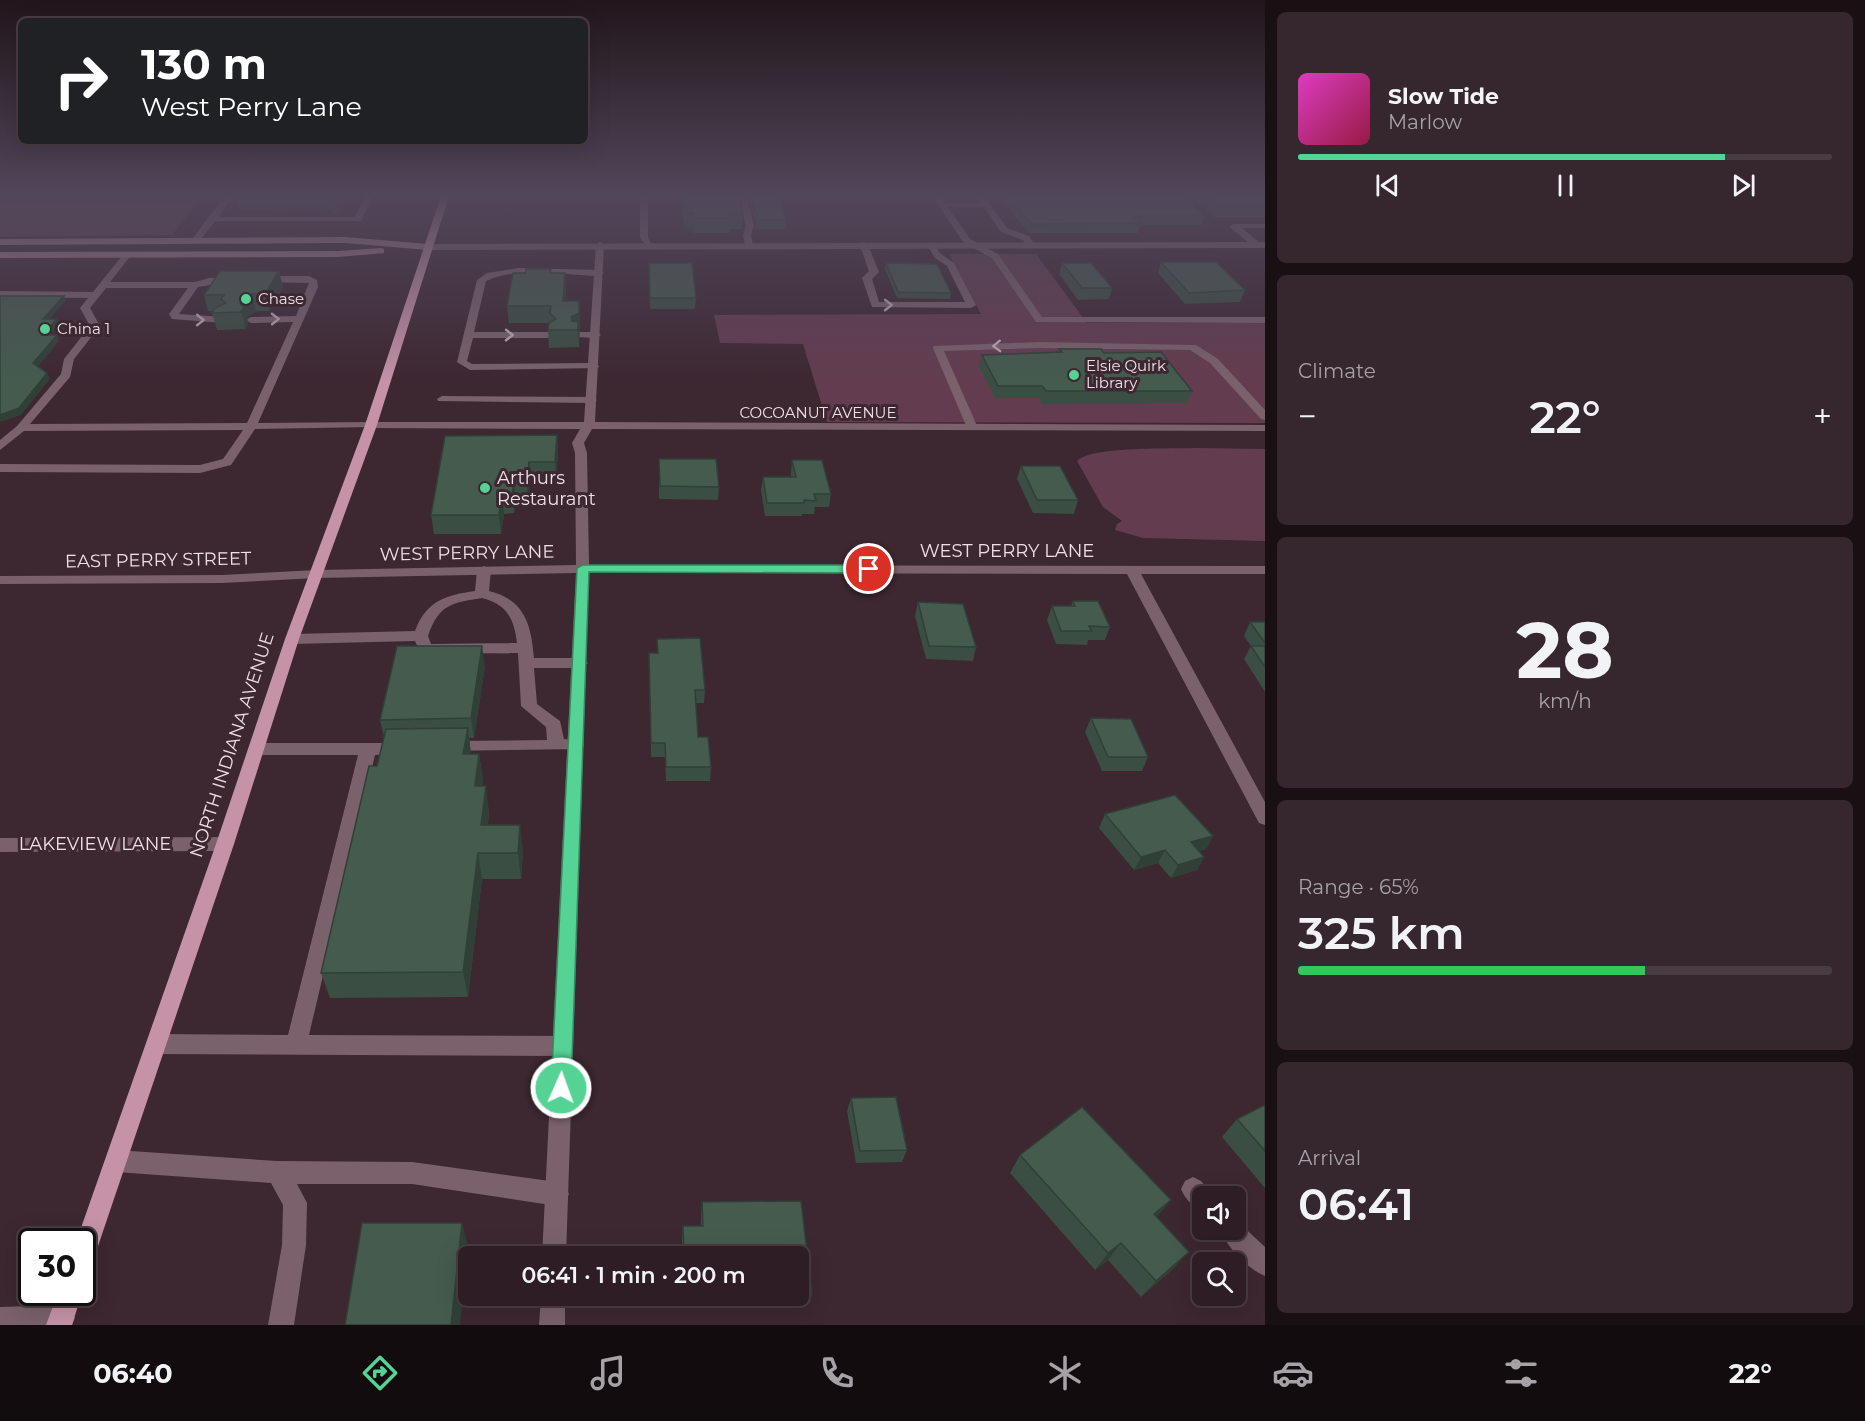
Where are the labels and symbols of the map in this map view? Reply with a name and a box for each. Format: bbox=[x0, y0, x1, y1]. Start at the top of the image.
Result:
place label: Chase bbox=[258, 289, 304, 308]
marker: Chase bbox=[239, 292, 253, 306]
one-way arrow bbox=[884, 299, 893, 311]
one-way arrow bbox=[270, 313, 279, 325]
one-way arrow bbox=[196, 314, 205, 326]
place label: China 1 bbox=[57, 319, 110, 338]
marker: China 1 bbox=[38, 322, 52, 336]
one-way arrow bbox=[505, 329, 514, 341]
one-way arrow bbox=[992, 340, 1001, 353]
place label: Elsie Quirk Library bbox=[1086, 356, 1166, 392]
marker: Elsie Quirk Library bbox=[1067, 368, 1081, 382]
street label: COCOANUT AVENUE bbox=[739, 403, 897, 422]
place label: Arthurs Restaurant bbox=[497, 467, 596, 510]
marker: Arthurs Restaurant bbox=[478, 481, 492, 495]
street label: WEST PERRY LANE bbox=[379, 540, 555, 566]
street label: WEST PERRY LANE bbox=[920, 540, 1094, 562]
pin bbox=[843, 543, 894, 594]
street label: EAST PERRY STREET bbox=[65, 547, 252, 573]
street label: NORTH INDIANA AVENUE bbox=[185, 630, 279, 860]
street label: LAKEVIEW LANE bbox=[19, 833, 171, 855]
position arrow bbox=[529, 1056, 593, 1120]
speed limit sign: 30 bbox=[18, 1228, 96, 1306]

